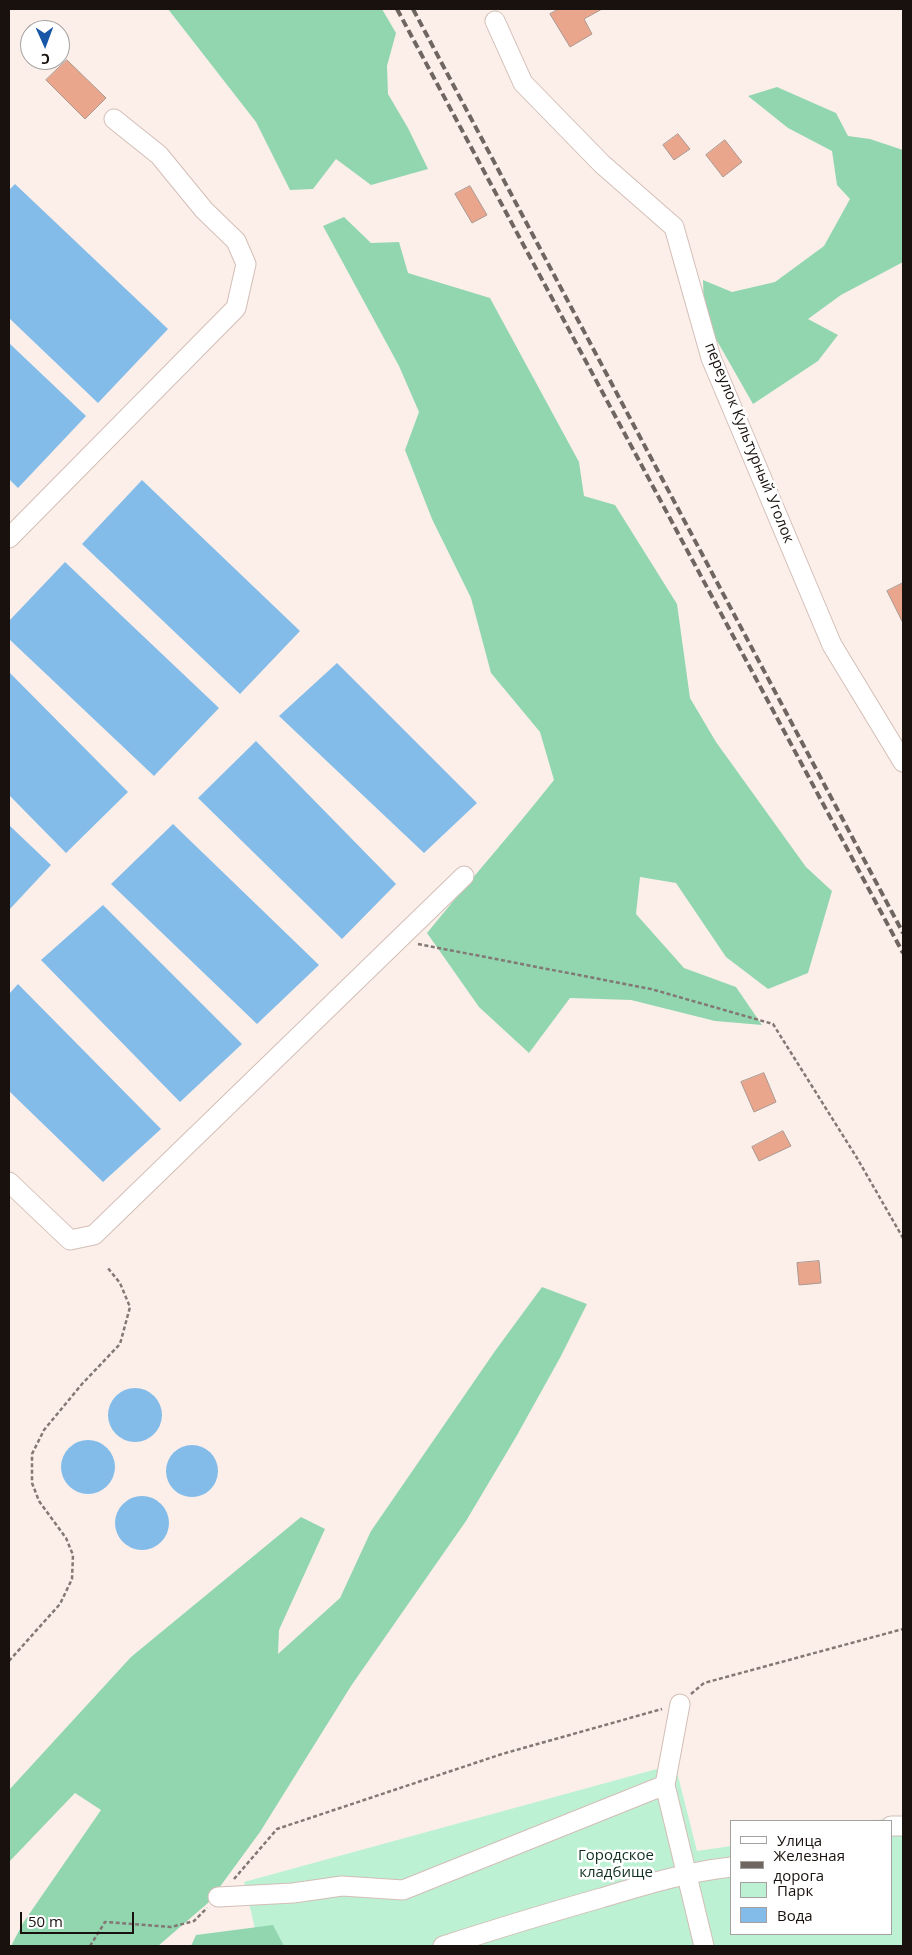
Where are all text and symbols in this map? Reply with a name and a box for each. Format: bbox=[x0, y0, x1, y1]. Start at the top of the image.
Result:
north arrow bbox=[20, 20, 70, 70]
text: С bbox=[41, 50, 50, 69]
street label: переулок Культурный Уголок bbox=[700, 340, 798, 546]
legend bbox=[730, 1820, 892, 1935]
text: Улица bbox=[777, 1830, 822, 1850]
text: Железная дорога bbox=[774, 1845, 845, 1885]
park label: Городское кладбище bbox=[578, 1847, 654, 1882]
text: Парк bbox=[777, 1880, 813, 1900]
scale bar bbox=[22, 1902, 136, 1934]
text: Вода bbox=[777, 1905, 813, 1925]
text: 50 m bbox=[28, 1911, 63, 1931]

